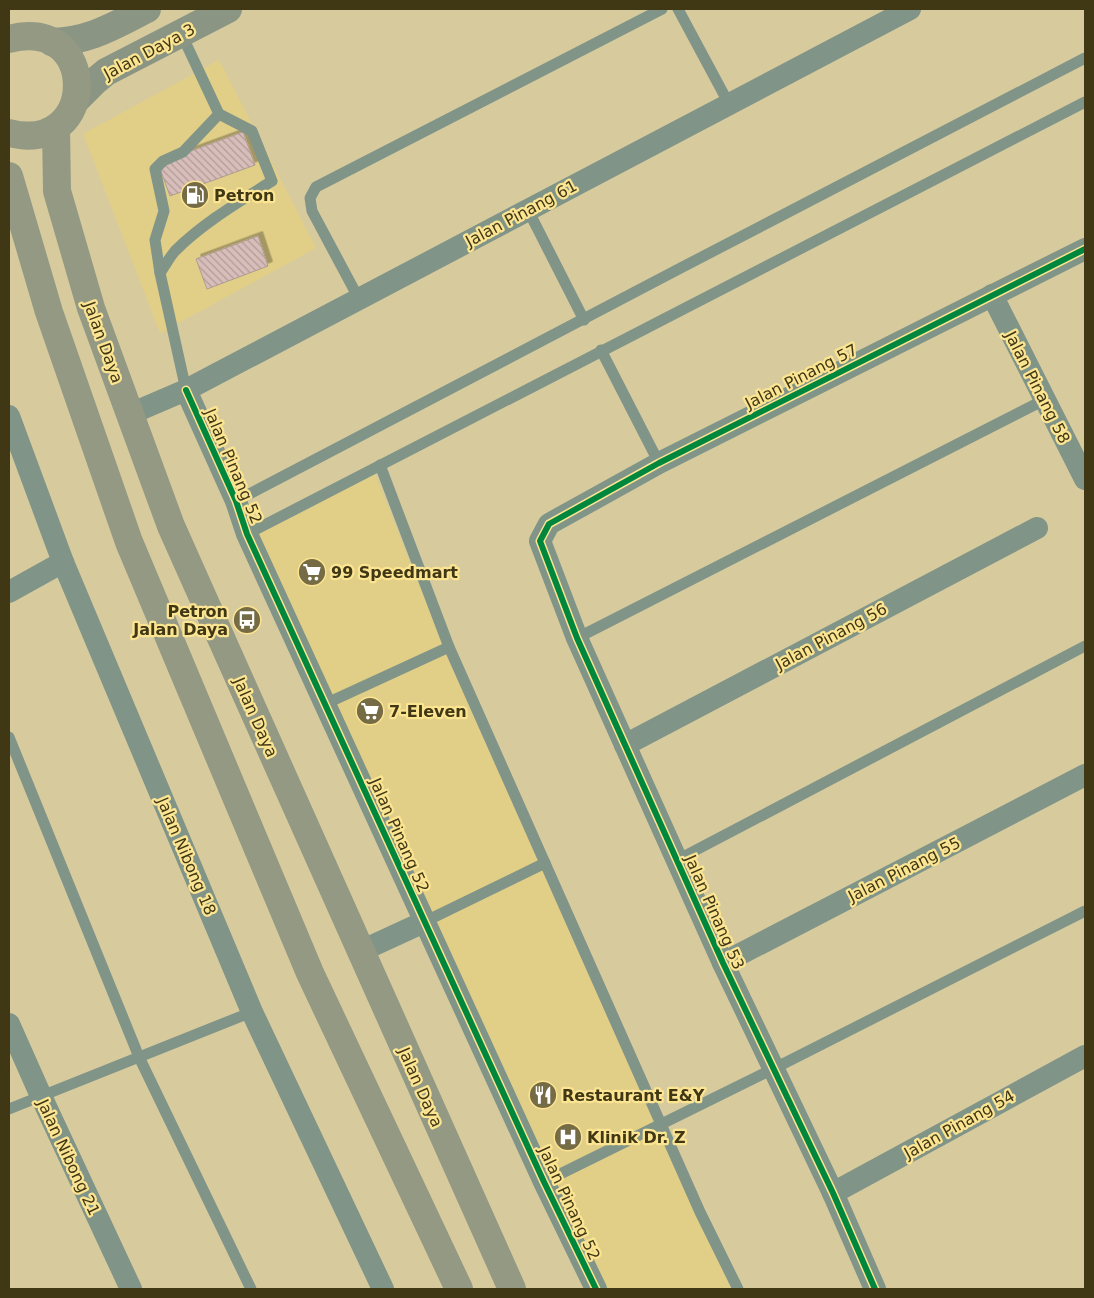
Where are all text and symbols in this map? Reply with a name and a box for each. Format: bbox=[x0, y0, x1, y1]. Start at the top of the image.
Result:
street label: Jalan Daya 3 bbox=[99, 19, 198, 84]
street label: Jalan Pinang 61 bbox=[461, 176, 580, 251]
fuel station icon: Petron bbox=[180, 180, 210, 210]
place label: Petron bbox=[214, 186, 275, 205]
street label: Jalan Daya bbox=[80, 298, 127, 386]
street label: Jalan Pinang 58 bbox=[1001, 327, 1074, 447]
street label: Jalan Pinang 57 bbox=[741, 340, 861, 413]
street label: Jalan Pinang 52 bbox=[200, 405, 266, 527]
supermarket icon: 99 Speedmart bbox=[297, 557, 327, 587]
place label: 99 Speedmart bbox=[331, 563, 458, 582]
street label: Jalan Pinang 56 bbox=[771, 599, 890, 674]
place label: Petron Jalan Daya bbox=[132, 602, 228, 639]
bus stop icon: Petron Jalan Daya bbox=[232, 605, 262, 635]
street label: Jalan Daya bbox=[229, 673, 282, 760]
supermarket icon: 7-Eleven bbox=[355, 696, 385, 726]
place label: 7-Eleven bbox=[389, 702, 467, 721]
street label: Jalan Pinang 52 bbox=[365, 774, 433, 895]
street label: Jalan Nibong 18 bbox=[153, 794, 220, 918]
street label: Jalan Pinang 55 bbox=[844, 833, 964, 906]
street label: Jalan Pinang 53 bbox=[680, 851, 748, 972]
street label: Jalan Daya bbox=[394, 1043, 447, 1130]
restaurant icon: Restaurant E&Y bbox=[528, 1080, 558, 1110]
place label: Restaurant E&Y bbox=[562, 1086, 705, 1105]
street label: Jalan Pinang 54 bbox=[900, 1086, 1018, 1163]
street label: Jalan Nibong 21 bbox=[33, 1095, 104, 1218]
hospital icon: Klinik Dr. Z bbox=[553, 1122, 583, 1152]
place label: Klinik Dr. Z bbox=[587, 1128, 686, 1147]
street label: Jalan Pinang 52 bbox=[534, 1142, 604, 1263]

